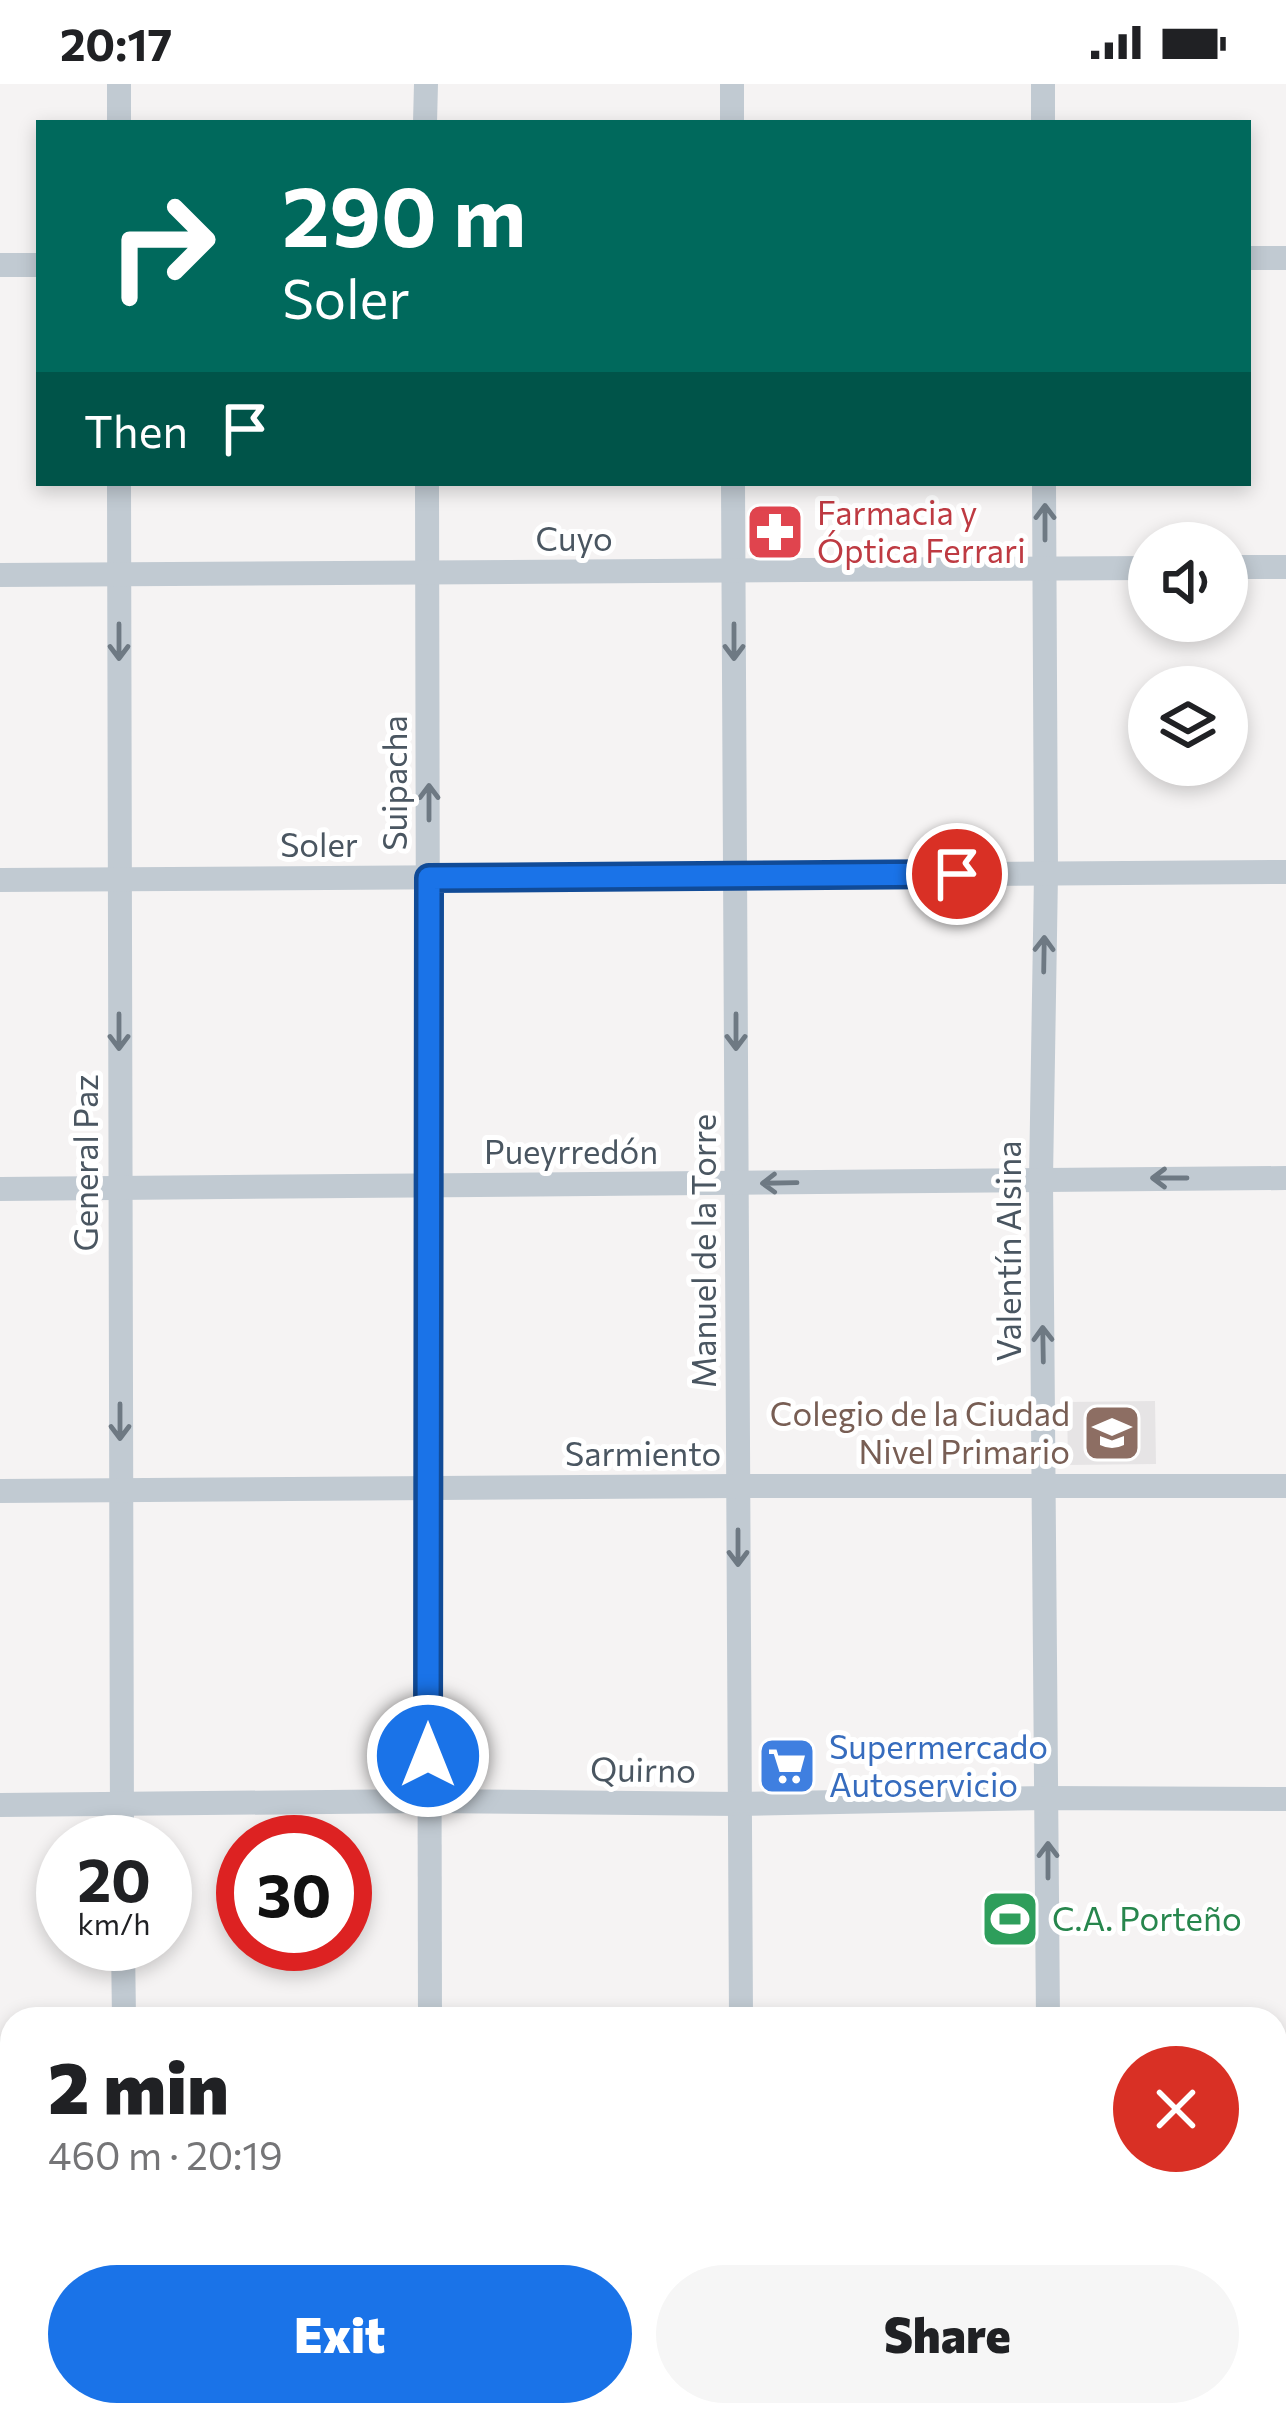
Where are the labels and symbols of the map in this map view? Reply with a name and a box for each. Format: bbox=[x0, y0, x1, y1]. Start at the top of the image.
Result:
place label: Farmacia y Óptica Ferrari bbox=[817, 491, 1026, 570]
pharmacy icon: Farmacia y Óptica Ferrari bbox=[744, 501, 806, 563]
one-way arrow bbox=[1033, 503, 1056, 542]
street label: Cuyo bbox=[535, 517, 613, 558]
one-way arrow bbox=[108, 622, 130, 661]
one-way arrow bbox=[723, 622, 745, 661]
street label: Suipacha bbox=[373, 715, 414, 851]
one-way arrow bbox=[417, 783, 440, 822]
street label: Soler bbox=[280, 823, 358, 864]
pin bbox=[906, 823, 1008, 925]
one-way arrow bbox=[1033, 935, 1056, 974]
one-way arrow bbox=[108, 1012, 130, 1051]
one-way arrow bbox=[725, 1012, 747, 1051]
street label: General Paz bbox=[64, 1074, 105, 1252]
street label: Manuel de la Torre bbox=[682, 1114, 723, 1388]
street label: Pueyrredón bbox=[484, 1130, 658, 1171]
street label: Valentín Alsina bbox=[987, 1141, 1028, 1361]
one-way arrow bbox=[1150, 1167, 1189, 1189]
one-way arrow bbox=[760, 1171, 799, 1194]
one-way arrow bbox=[1031, 1325, 1054, 1364]
place label: Colegio de la Ciudad Nivel Primario bbox=[770, 1392, 1070, 1471]
one-way arrow bbox=[109, 1402, 131, 1441]
school or university icon: Colegio de la Ciudad Nivel Primario bbox=[1081, 1402, 1143, 1464]
street label: Sarmiento bbox=[565, 1432, 721, 1473]
one-way arrow bbox=[727, 1528, 749, 1567]
position arrow bbox=[365, 1693, 491, 1819]
place label: Supermercado Autoservicio bbox=[829, 1725, 1048, 1804]
supermarket icon: Supermercado Autoservicio bbox=[756, 1735, 818, 1797]
street label: Quirno bbox=[590, 1747, 696, 1790]
speed limit sign: 30 bbox=[216, 1815, 372, 1971]
one-way arrow bbox=[1037, 1841, 1059, 1880]
sports icon: C.A. Porteño bbox=[979, 1888, 1041, 1950]
place label: C.A. Porteño bbox=[1052, 1897, 1242, 1938]

